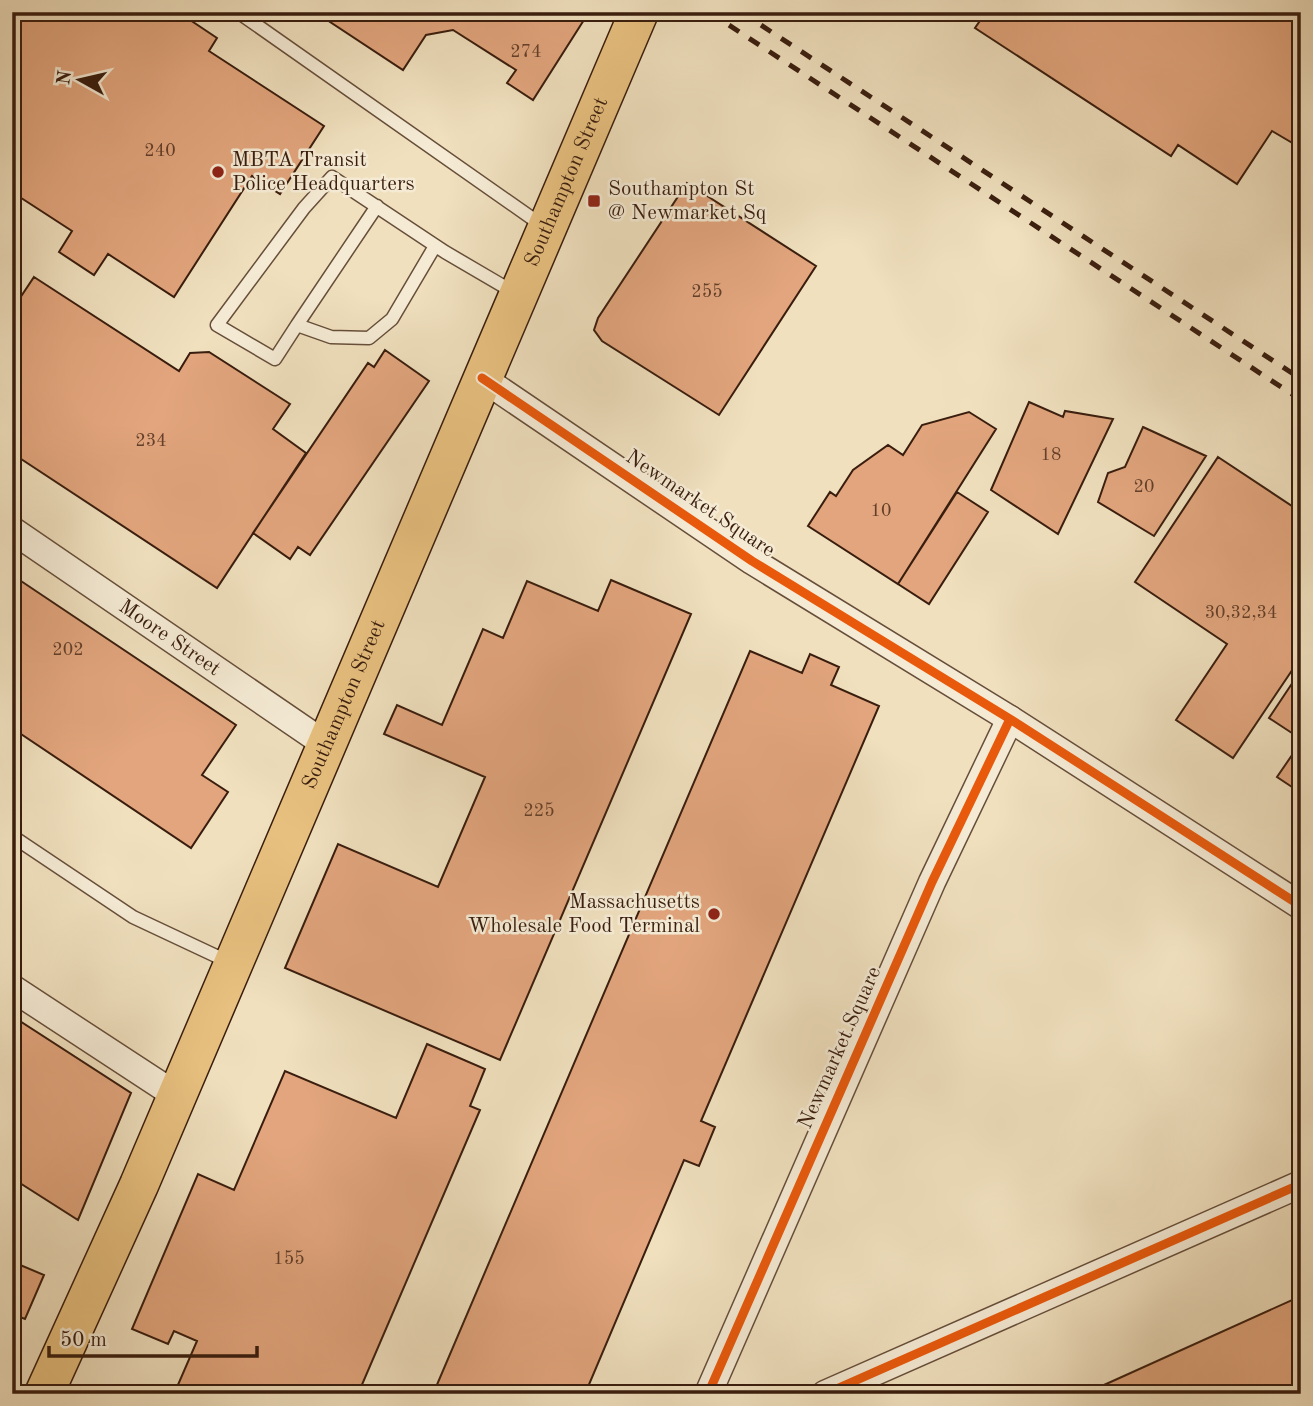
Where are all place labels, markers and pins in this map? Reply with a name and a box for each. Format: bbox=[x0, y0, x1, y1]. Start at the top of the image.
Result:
place label: MBTA Transit Police Headquarters bbox=[232, 150, 415, 195]
marker: MBTA Transit Police Headquarters bbox=[210, 164, 226, 180]
place label: Southampton St @ Newmarket Sq bbox=[608, 179, 767, 224]
marker: Southampton St @ Newmarket Sq bbox=[586, 193, 602, 209]
place label: Massachusetts Wholesale Food Terminal bbox=[468, 892, 700, 937]
marker: Massachusetts Wholesale Food Terminal bbox=[706, 906, 722, 922]

